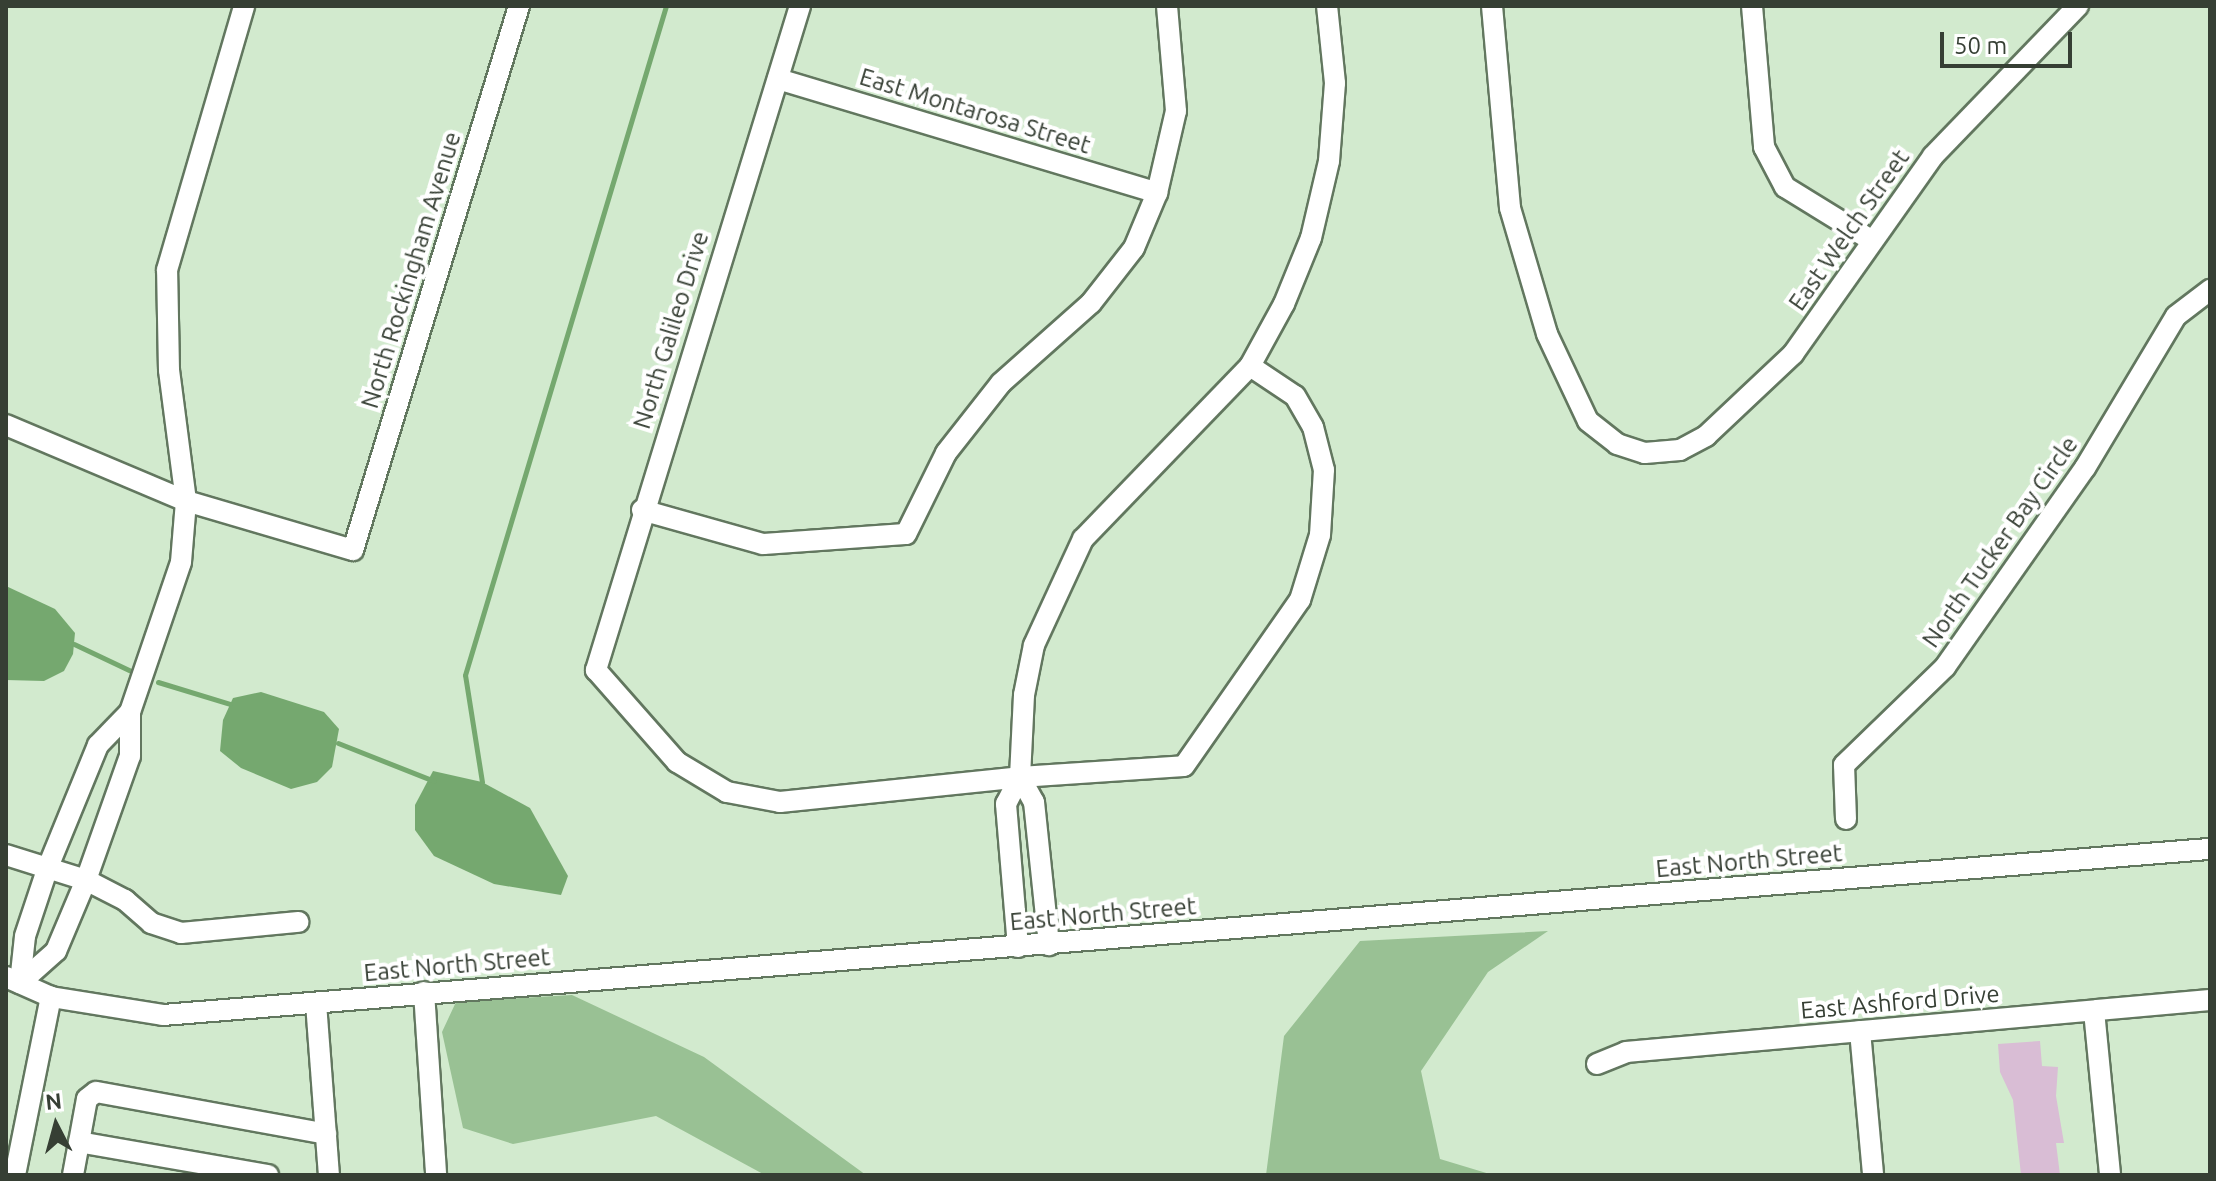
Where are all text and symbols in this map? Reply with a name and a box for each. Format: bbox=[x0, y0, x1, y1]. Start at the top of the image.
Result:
scale bar bbox=[1944, 16, 2076, 66]
text: 50 m bbox=[1954, 32, 2007, 59]
street label: East Montarosa Street bbox=[856, 62, 1094, 160]
street label: North Rockingham Avenue bbox=[355, 128, 467, 412]
street label: East Welch Street bbox=[1783, 144, 1915, 316]
street label: North Galileo Drive bbox=[627, 228, 715, 432]
street label: North Tucker Bay Circle bbox=[1916, 431, 2084, 653]
street label: East North Street bbox=[1655, 839, 1843, 883]
street label: East North Street bbox=[1009, 892, 1197, 936]
street label: East North Street bbox=[363, 943, 551, 987]
street label: East Ashford Drive bbox=[1799, 979, 2001, 1025]
north arrow bbox=[16, 1085, 96, 1165]
text: N bbox=[44, 1087, 63, 1114]

